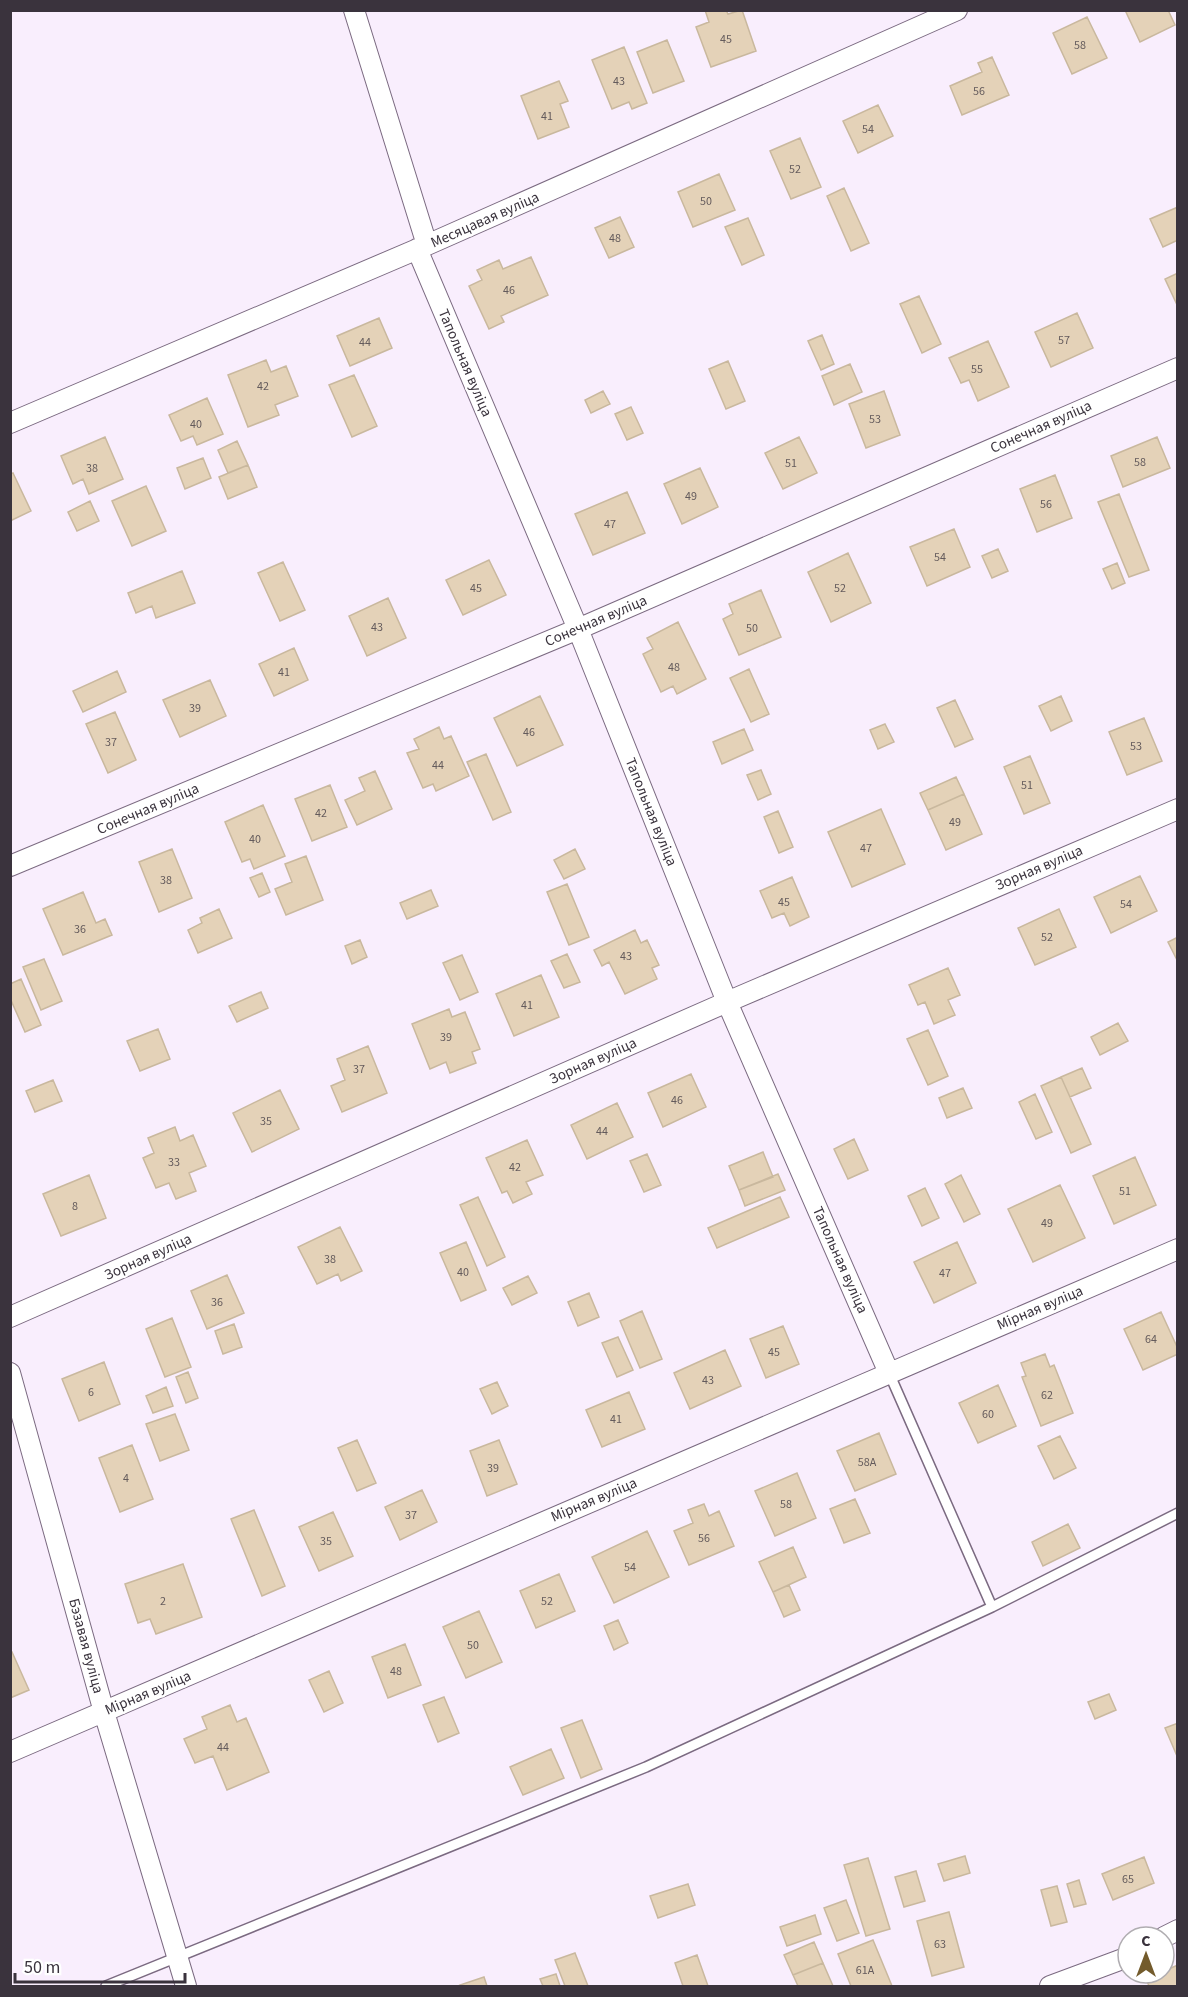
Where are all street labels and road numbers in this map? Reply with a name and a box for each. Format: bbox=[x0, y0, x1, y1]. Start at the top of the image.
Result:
street label: Месяцавая вуліца bbox=[427, 187, 543, 253]
street label: Тапольная вуліца bbox=[433, 306, 497, 420]
street label: Сонечная вуліца bbox=[987, 395, 1095, 459]
street label: Сонечная вуліца bbox=[542, 590, 650, 652]
street label: Тапольная вуліца bbox=[620, 755, 682, 869]
street label: Сонечная вуліца bbox=[94, 778, 202, 840]
street label: Зорная вуліца bbox=[992, 840, 1086, 896]
street label: Зорная вуліца bbox=[546, 1032, 640, 1090]
street label: Тапольная вуліца bbox=[807, 1203, 873, 1317]
street label: Зорная вуліца bbox=[101, 1228, 195, 1286]
street label: Мірная вуліца bbox=[994, 1280, 1086, 1336]
street label: Мірная вуліца bbox=[548, 1472, 640, 1528]
street label: Бэзавая вуліца bbox=[63, 1596, 109, 1696]
street label: Мірная вуліца bbox=[102, 1665, 194, 1721]

